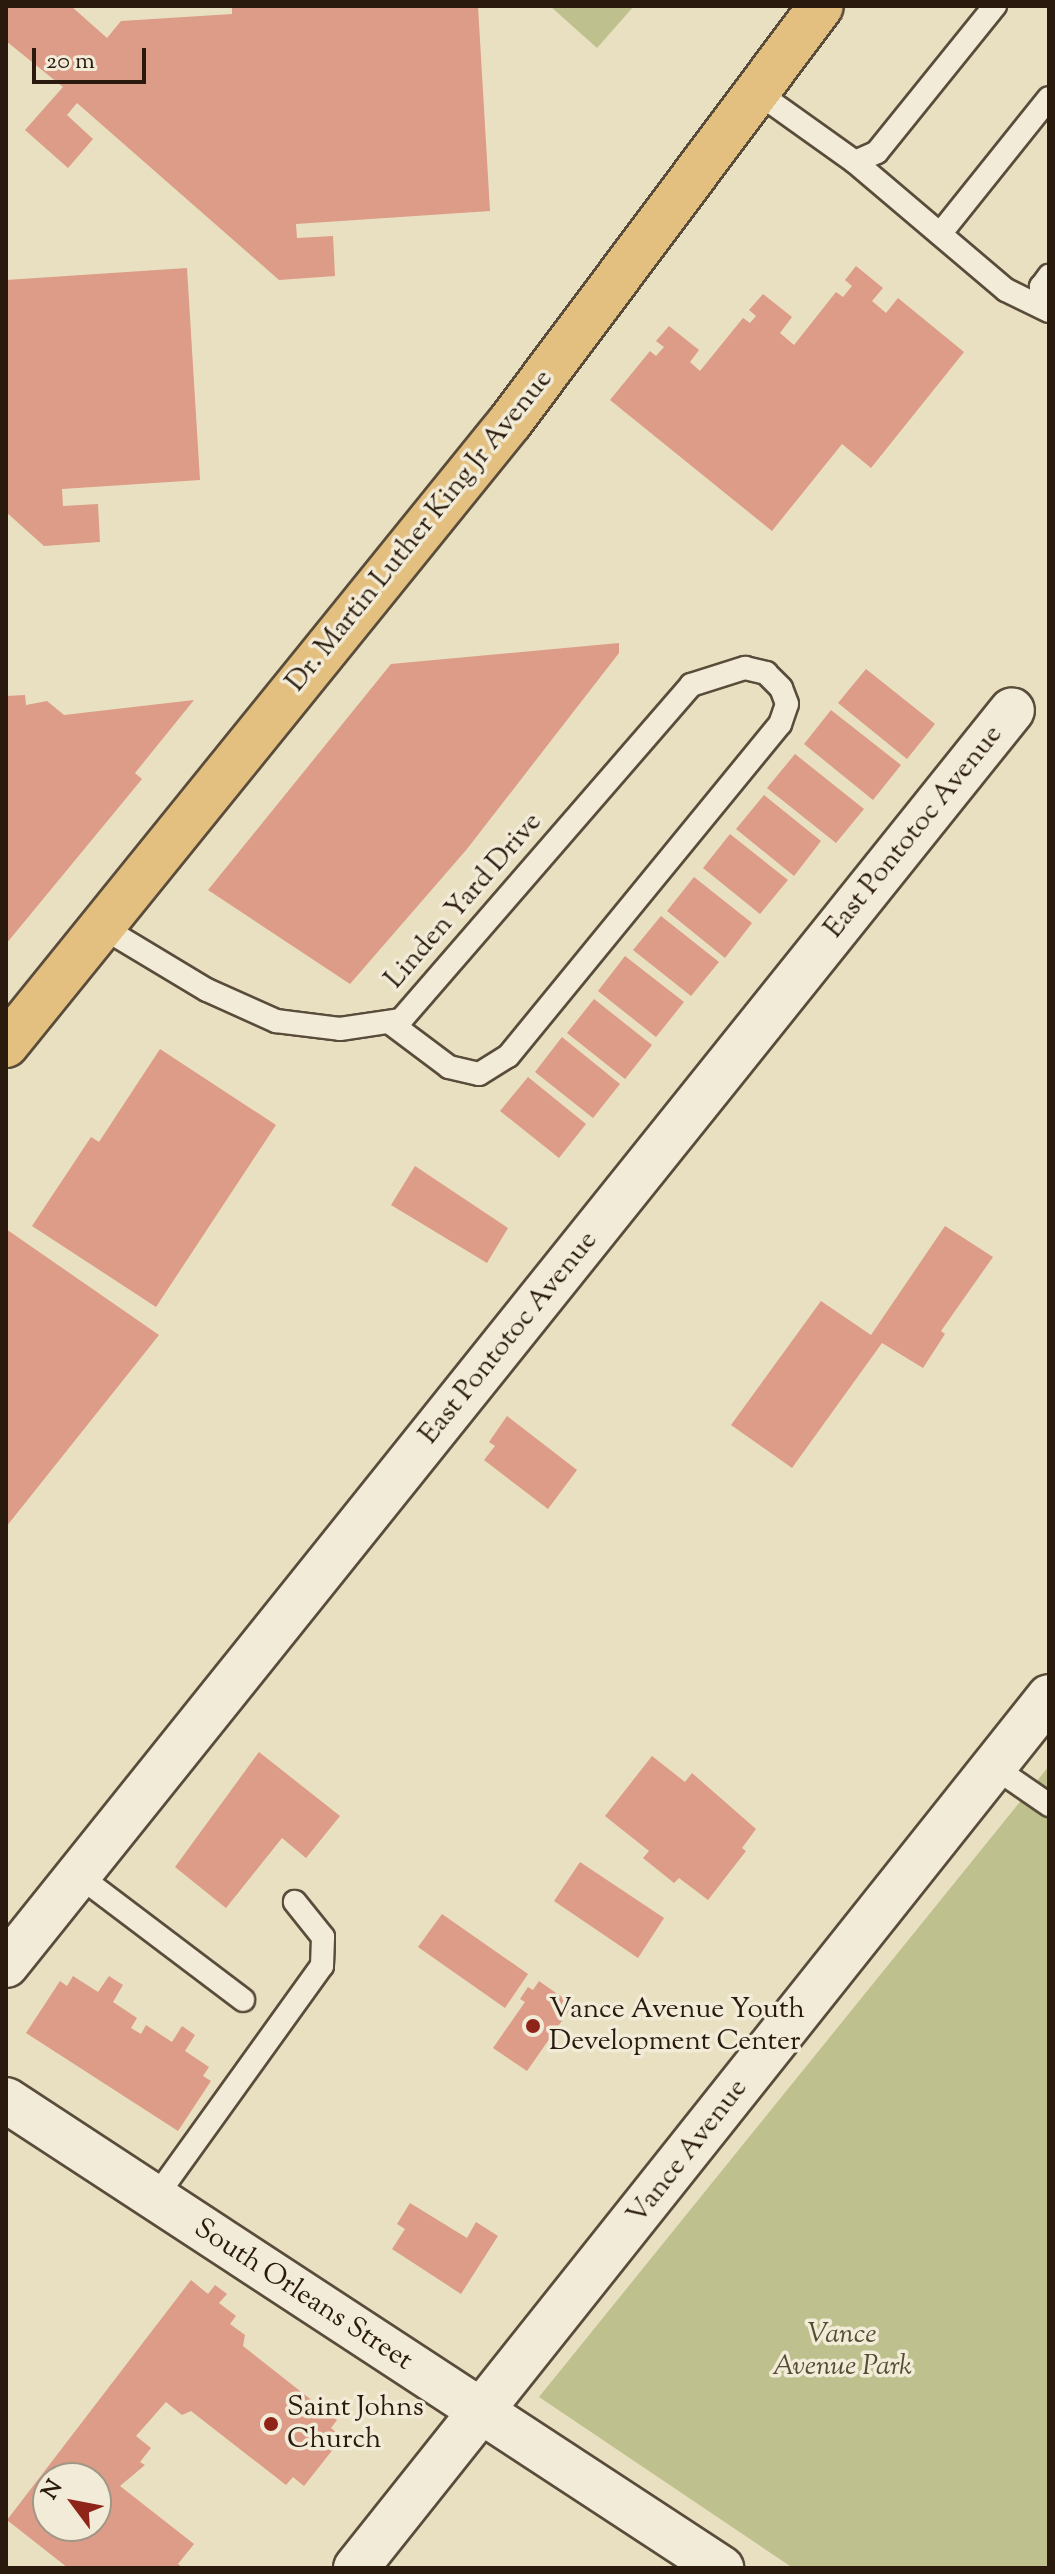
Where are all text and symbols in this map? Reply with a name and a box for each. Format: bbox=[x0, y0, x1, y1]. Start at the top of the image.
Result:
scale bar bbox=[36, 32, 150, 82]
text: 20 m bbox=[46, 45, 95, 79]
street label: Dr. Martin Luther King Jr Avenue bbox=[280, 363, 560, 699]
street label: East Pontotoc Avenue bbox=[818, 719, 1010, 945]
street label: Linden Yard Drive bbox=[378, 806, 550, 996]
street label: East Pontotoc Avenue bbox=[413, 1225, 605, 1451]
place label: Vance Avenue Youth Development Center bbox=[549, 1993, 805, 2059]
marker: Vance Avenue Youth Development Center bbox=[524, 2017, 542, 2035]
street label: Vance Avenue bbox=[621, 2073, 755, 2231]
street label: South Orleans Street bbox=[187, 2212, 419, 2378]
park label: Vance Avenue Park bbox=[772, 2318, 912, 2384]
place label: Saint Johns Church bbox=[287, 2391, 424, 2457]
marker: Saint Johns Church bbox=[262, 2415, 280, 2433]
north arrow bbox=[32, 2462, 112, 2542]
text: N bbox=[35, 2474, 72, 2506]

